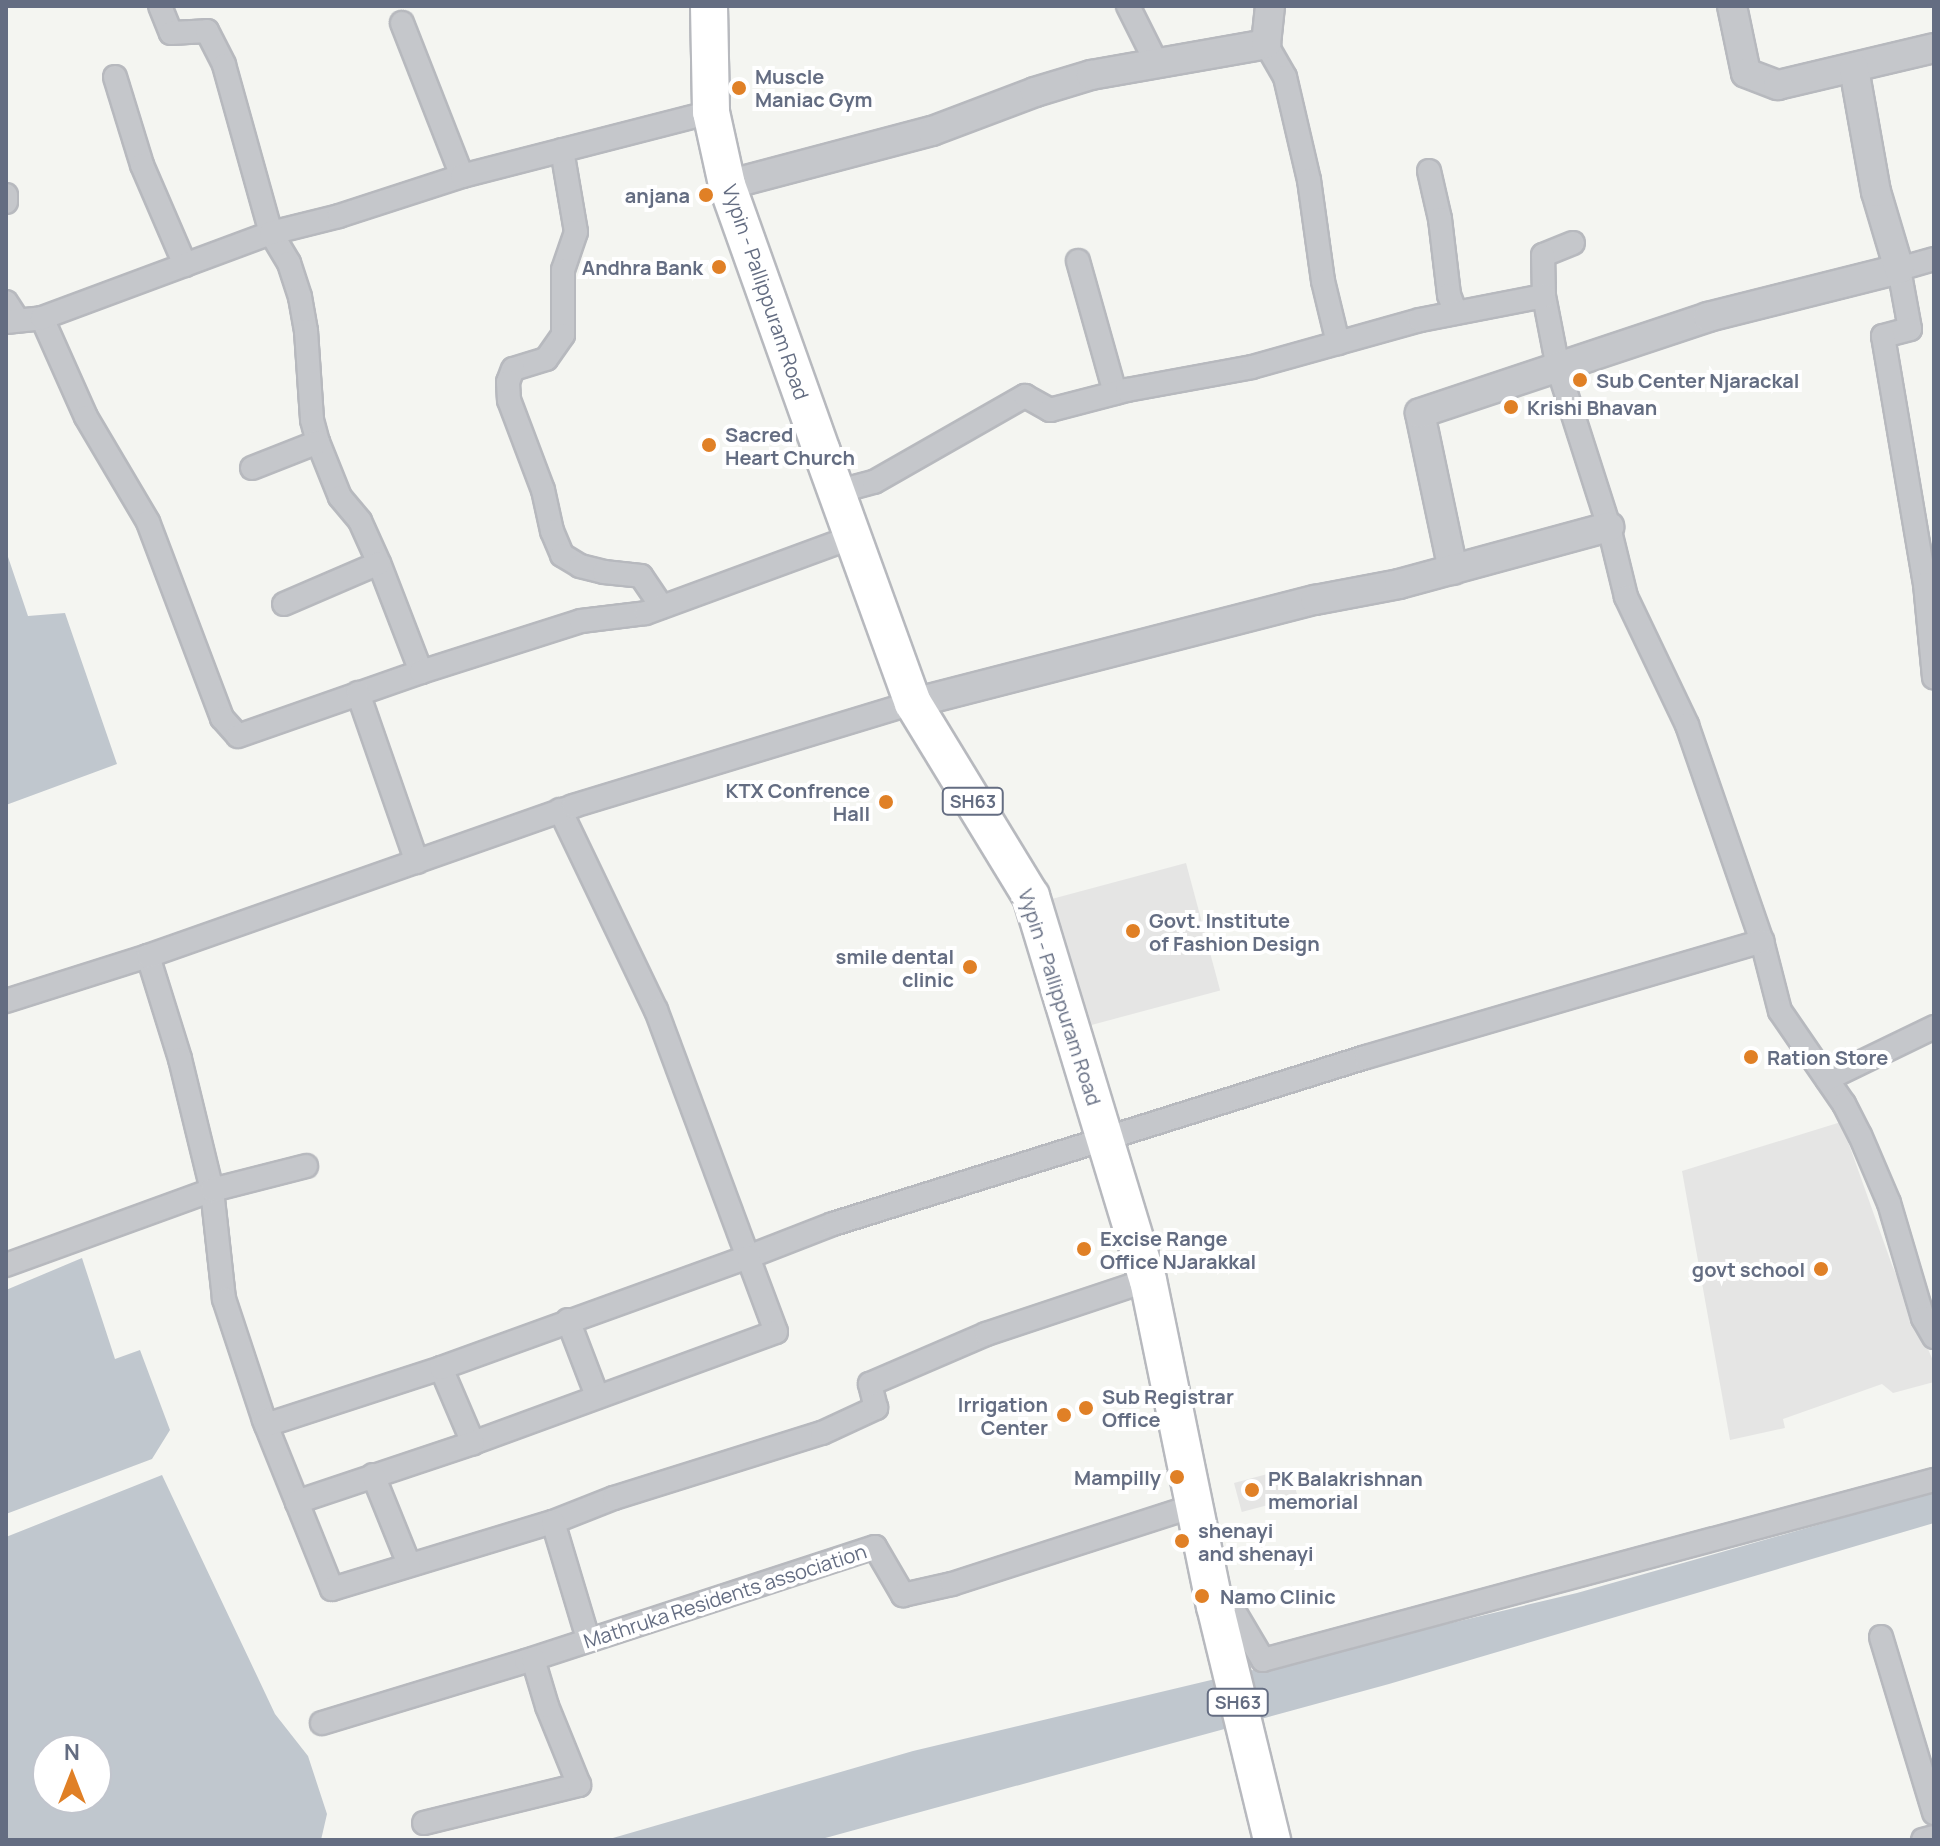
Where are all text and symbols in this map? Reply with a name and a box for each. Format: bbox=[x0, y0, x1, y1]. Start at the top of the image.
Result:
place label: Muscle Maniac Gym bbox=[755, 64, 873, 111]
marker: Muscle Maniac Gym bbox=[730, 79, 748, 97]
street label: Vypin - Pallippuram Road bbox=[718, 181, 814, 403]
place label: anjana bbox=[625, 183, 690, 207]
marker: anjana bbox=[697, 186, 715, 204]
place label: Andhra Bank bbox=[582, 255, 703, 279]
marker: Andhra Bank bbox=[710, 258, 728, 276]
place label: Sub Center Njarackal bbox=[1596, 368, 1799, 392]
marker: Sub Center Njarackal bbox=[1571, 371, 1589, 389]
place label: Krishi Bhavan bbox=[1527, 395, 1657, 419]
marker: Krishi Bhavan bbox=[1502, 398, 1520, 416]
place label: Sacred Heart Church bbox=[725, 422, 855, 469]
marker: Sacred Heart Church bbox=[700, 436, 718, 454]
place label: KTX Confrence Hall bbox=[726, 778, 870, 825]
road number: SH63 bbox=[941, 787, 1005, 815]
marker: KTX Confrence Hall bbox=[877, 793, 895, 811]
street label: Vypin - Pallippuram Road bbox=[1014, 886, 1106, 1108]
place label: Govt. Institute of Fashion Design bbox=[1149, 908, 1320, 955]
marker: Govt. Institute of Fashion Design bbox=[1124, 922, 1142, 940]
place label: smile dental clinic bbox=[836, 944, 954, 991]
marker: smile dental clinic bbox=[961, 958, 979, 976]
place label: Ration Store bbox=[1767, 1045, 1888, 1069]
marker: Ration Store bbox=[1742, 1048, 1760, 1066]
place label: Excise Range Office NJarakkal bbox=[1100, 1226, 1256, 1273]
marker: Excise Range Office NJarakkal bbox=[1075, 1240, 1093, 1258]
place label: govt school bbox=[1692, 1257, 1805, 1281]
marker: govt school bbox=[1812, 1260, 1830, 1278]
place label: Sub Registrar Office bbox=[1102, 1384, 1234, 1431]
place label: Irrigation Center bbox=[958, 1392, 1048, 1439]
marker: Sub Registrar Office bbox=[1077, 1399, 1095, 1417]
marker: Irrigation Center bbox=[1055, 1406, 1073, 1424]
place label: Mampilly bbox=[1074, 1465, 1161, 1489]
place label: PK Balakrishnan memorial bbox=[1268, 1466, 1423, 1513]
marker: Mampilly bbox=[1168, 1468, 1186, 1486]
marker: PK Balakrishnan memorial bbox=[1243, 1481, 1261, 1499]
place label: shenayi and shenayi bbox=[1198, 1518, 1314, 1565]
marker: shenayi and shenayi bbox=[1173, 1532, 1191, 1550]
street label: Mathruka Residents association bbox=[581, 1539, 869, 1653]
place label: Namo Clinic bbox=[1220, 1584, 1336, 1608]
marker: Namo Clinic bbox=[1191, 1585, 1213, 1607]
road number: SH63 bbox=[1206, 1688, 1270, 1716]
north arrow bbox=[32, 1734, 112, 1814]
text: N bbox=[64, 1737, 80, 1767]

